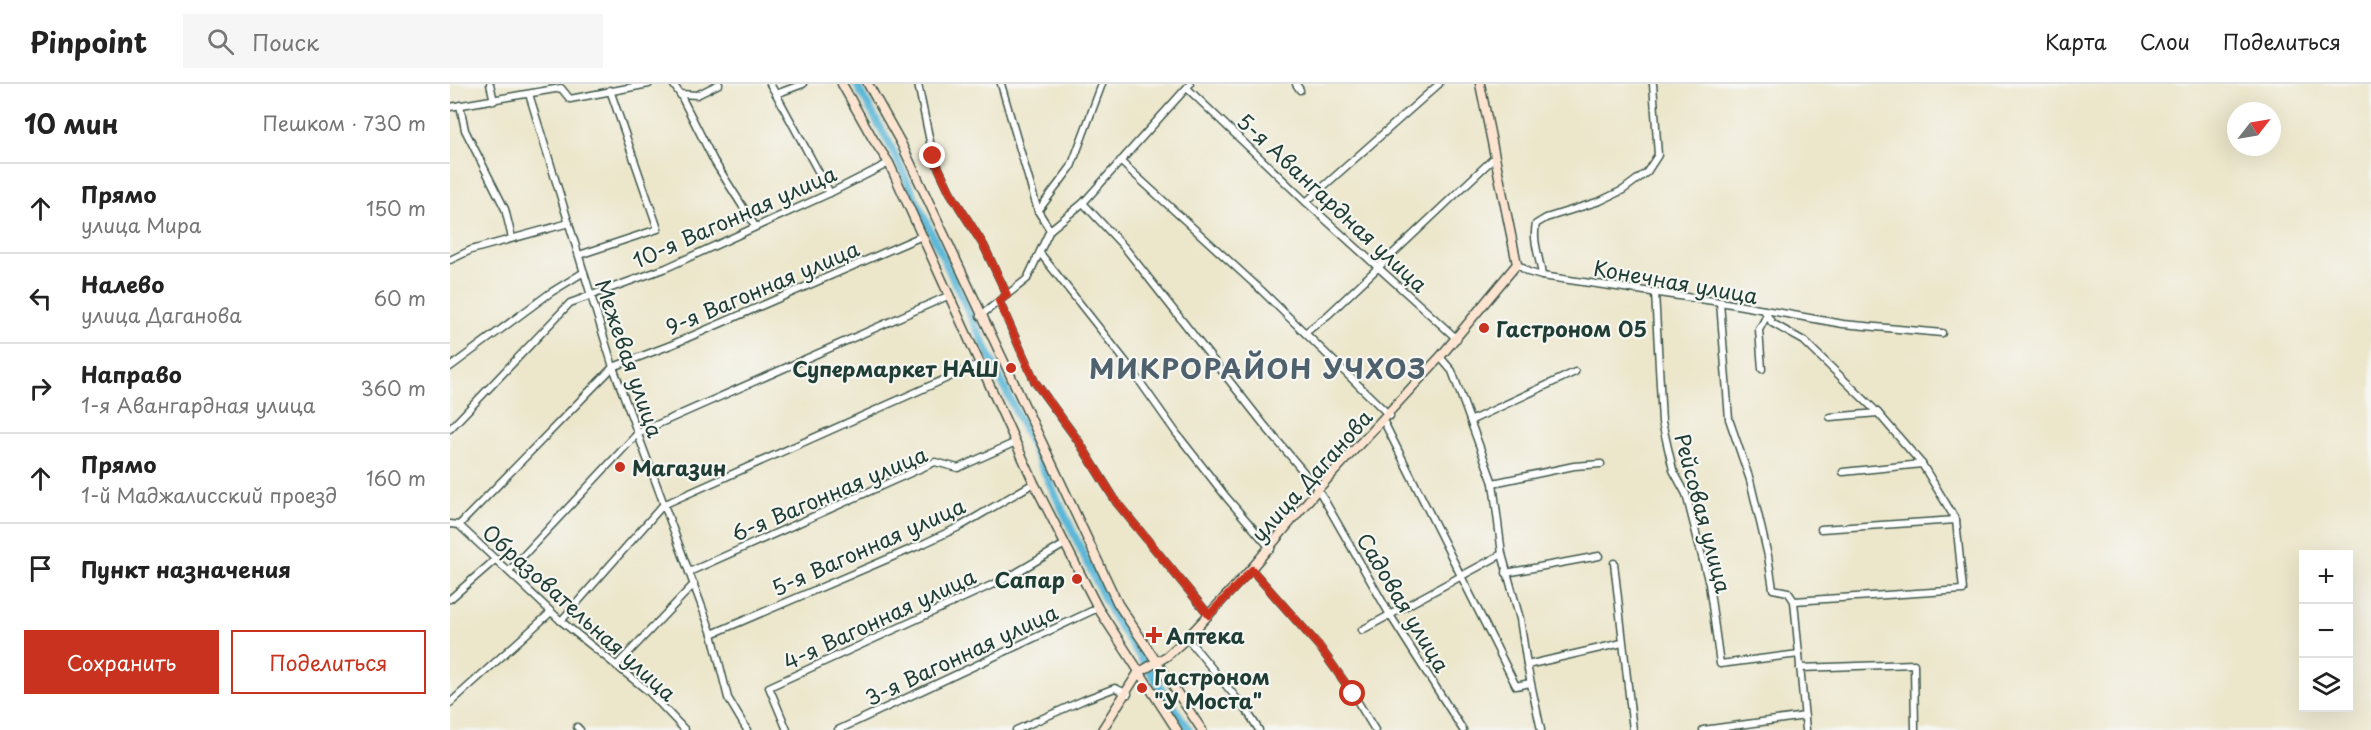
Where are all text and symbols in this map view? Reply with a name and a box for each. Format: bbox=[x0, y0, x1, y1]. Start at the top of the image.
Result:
search box bbox=[183, 14, 603, 68]
text: Pinpoint bbox=[30, 20, 147, 63]
icon: search bbox=[204, 25, 237, 58]
text: Поиск bbox=[252, 25, 319, 58]
text: Карта bbox=[2045, 25, 2107, 57]
text: Слои bbox=[2140, 25, 2190, 57]
text: Поделиться bbox=[2223, 25, 2341, 57]
north arrow bbox=[2227, 102, 2281, 156]
text: 10 мин bbox=[24, 104, 119, 143]
street label: 5-я Авангардная улица bbox=[1231, 105, 1436, 300]
text: Пешком · 730 m bbox=[263, 108, 426, 138]
route end bbox=[919, 142, 945, 168]
street label: 10-я Вагонная улица bbox=[627, 156, 842, 275]
text: Прямо bbox=[81, 177, 156, 210]
icon: ahead bbox=[24, 192, 57, 225]
text: 150 m bbox=[366, 193, 426, 223]
text: улица Мира bbox=[81, 210, 201, 240]
street label: 9-я Вагонная улица bbox=[660, 231, 865, 342]
street label: Конечная улица bbox=[1591, 251, 1761, 311]
text: Налево bbox=[81, 267, 164, 300]
street label: Межевая улица bbox=[588, 275, 672, 442]
icon: left bbox=[24, 282, 57, 315]
text: 60 m bbox=[374, 283, 426, 313]
text: улица Даганова bbox=[81, 300, 242, 330]
place label: Гастроном 05 bbox=[1496, 312, 1647, 344]
marker: Гастроном 05 bbox=[1477, 321, 1491, 335]
district label: МИКРОРАЙОН УЧХОЗ bbox=[1089, 347, 1427, 388]
place label: Супермаркет НАШ bbox=[792, 352, 999, 384]
text: Направо bbox=[81, 357, 182, 390]
marker: Супермаркет НАШ bbox=[1004, 361, 1018, 375]
icon: right bbox=[24, 372, 57, 405]
text: 360 m bbox=[360, 373, 426, 403]
text: 1-я Авангардная улица bbox=[81, 390, 315, 420]
street label: улица Даганова bbox=[1243, 402, 1379, 548]
street label: Рейсовая улица bbox=[1667, 430, 1741, 597]
street label: 6-я Вагонная улица bbox=[726, 437, 933, 549]
text: Прямо bbox=[81, 447, 156, 480]
place label: Магазин bbox=[632, 451, 726, 483]
marker: Магазин bbox=[613, 460, 627, 474]
icon: ahead bbox=[24, 462, 57, 495]
text: 160 m bbox=[366, 463, 426, 493]
text: 1-й Маджалисский проезд bbox=[81, 480, 337, 510]
street label: 5-я Вагонная улица bbox=[766, 489, 971, 603]
street label: Образовательная улица bbox=[476, 516, 685, 709]
street label: Садовая улица bbox=[1350, 526, 1459, 679]
map controls bbox=[2299, 550, 2353, 712]
button: + bbox=[2299, 550, 2353, 604]
icon: arrive bbox=[24, 552, 57, 585]
text: Пункт назначения bbox=[81, 552, 291, 585]
street label: 4-я Вагонная улица bbox=[777, 559, 981, 677]
place label: Сапар bbox=[995, 563, 1065, 595]
marker: Сапар bbox=[1070, 572, 1084, 586]
street label: 3-я Вагонная улица bbox=[859, 595, 1063, 713]
button: − bbox=[2299, 604, 2353, 658]
place label: Аптека bbox=[1166, 619, 1245, 651]
marker: Аптека bbox=[1147, 628, 1161, 642]
button: Сохранить bbox=[24, 630, 219, 694]
button: Поделиться bbox=[231, 630, 426, 694]
button: layers bbox=[2299, 658, 2353, 712]
place label: Гастроном "У Моста" bbox=[1154, 660, 1270, 716]
route start bbox=[1339, 680, 1365, 706]
marker: Гастроном "У Моста" bbox=[1135, 681, 1149, 695]

